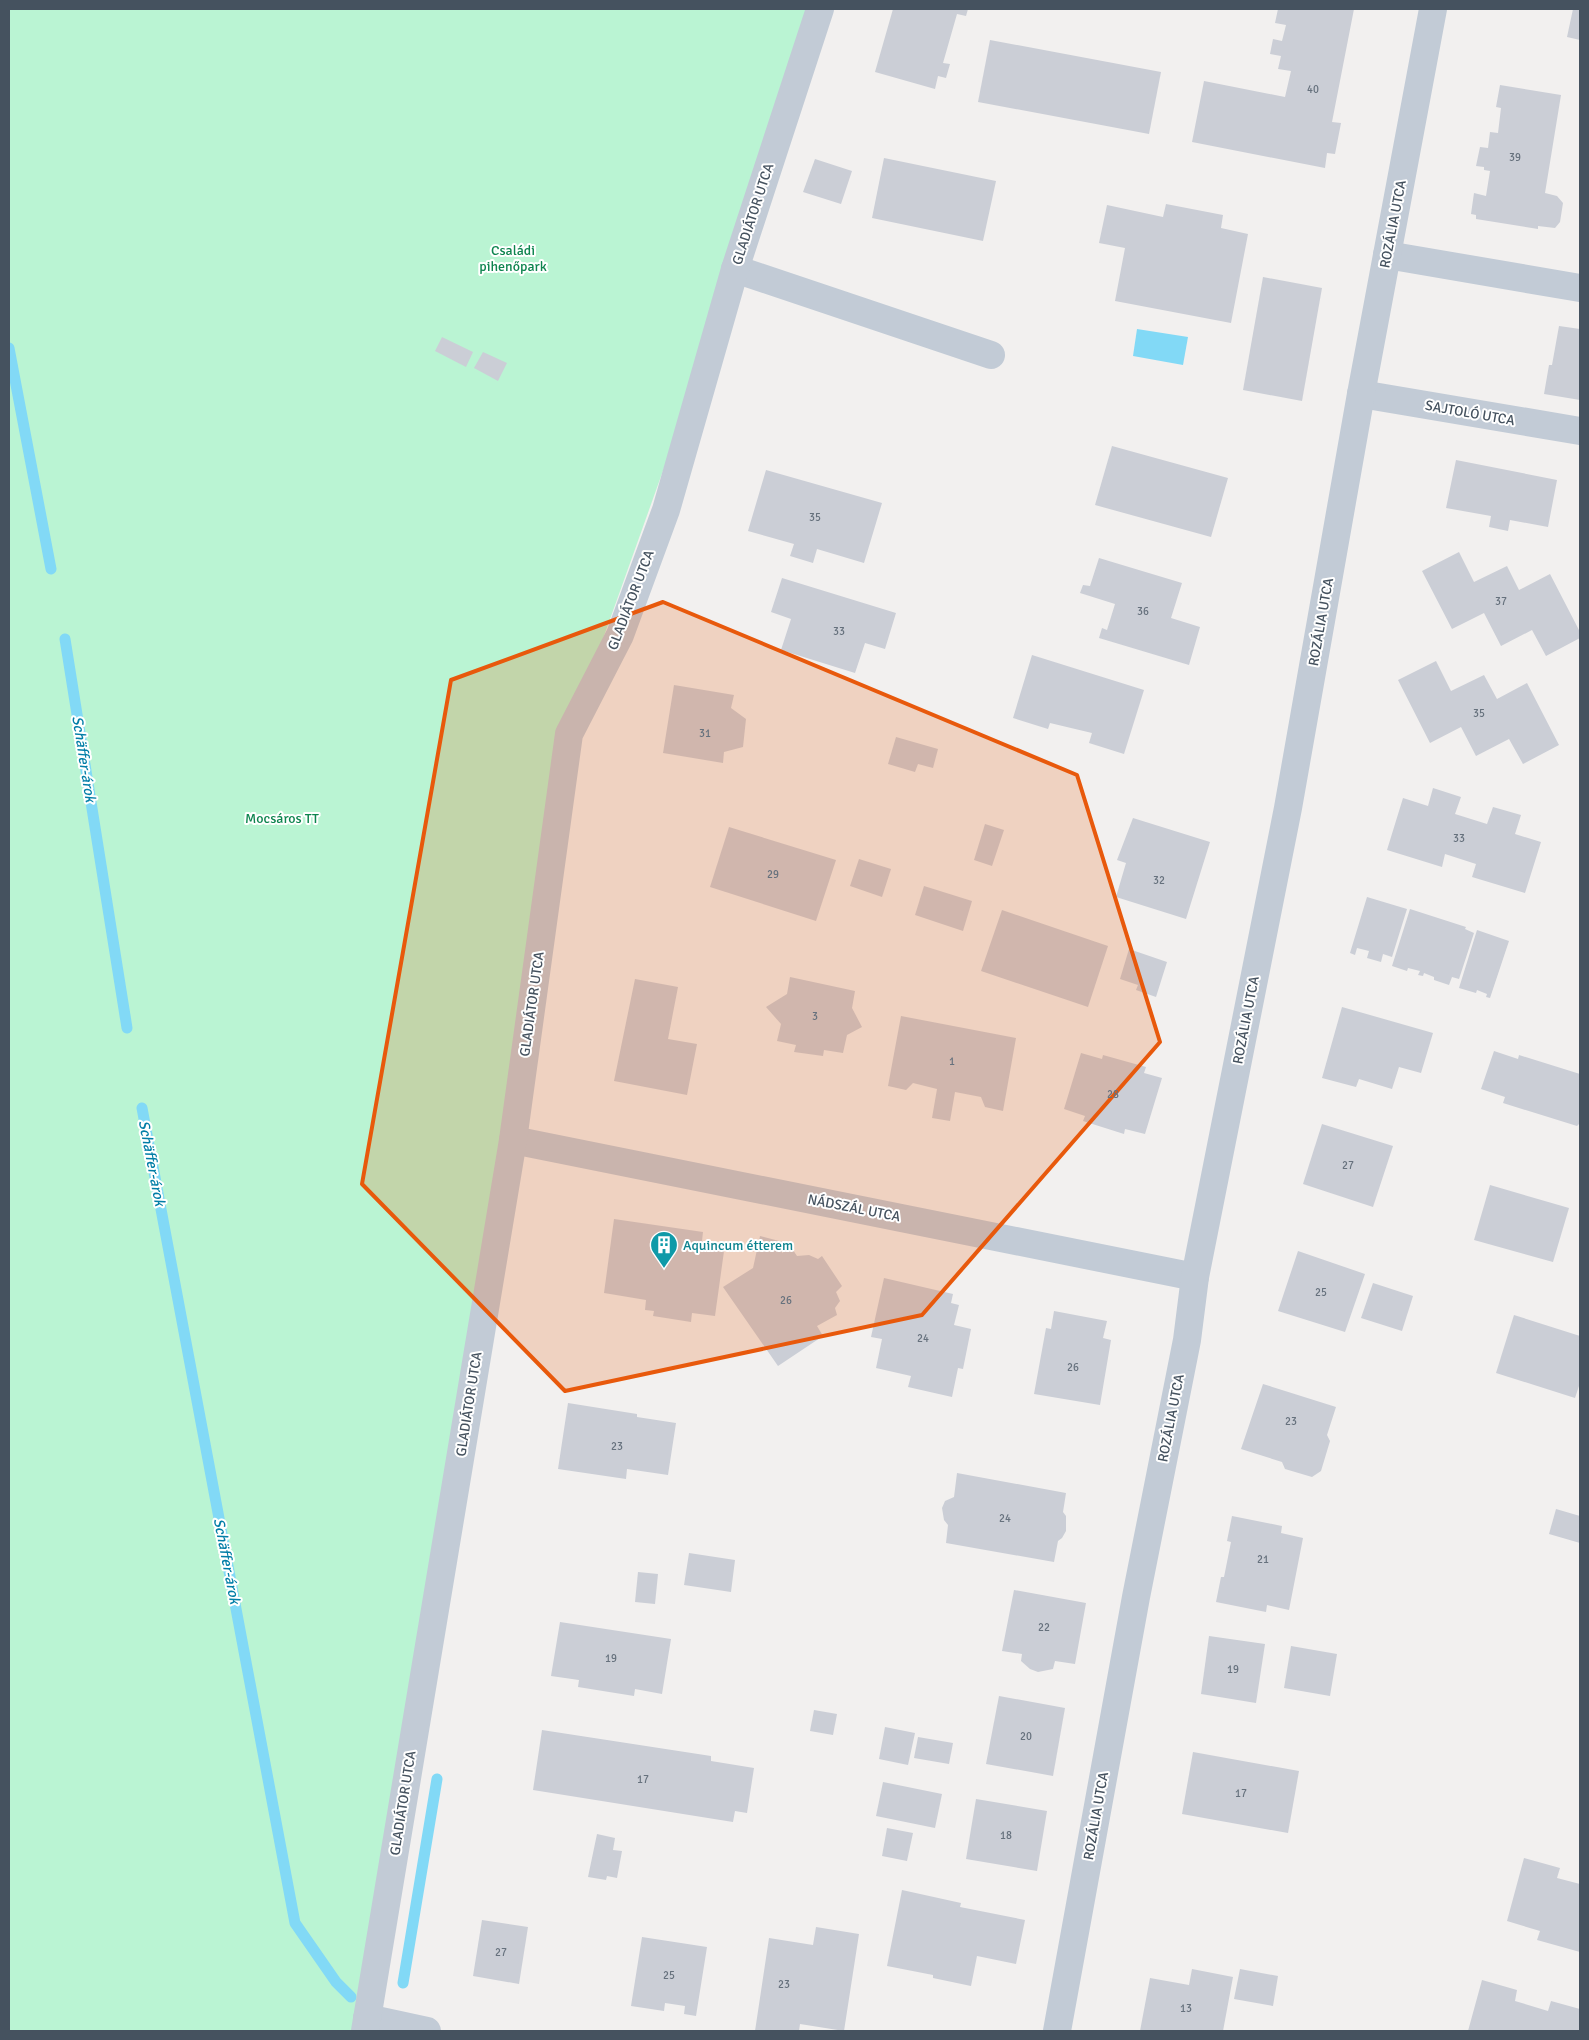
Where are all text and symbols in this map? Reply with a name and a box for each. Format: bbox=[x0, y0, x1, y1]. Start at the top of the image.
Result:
house number: 40 bbox=[1307, 83, 1319, 96]
house number: 39 bbox=[1509, 151, 1521, 164]
street label: GLADIÁTOR UTCA bbox=[729, 161, 778, 267]
street label: ROZÁLIA UTCA bbox=[1376, 178, 1410, 269]
park label: Családi pihenőpark bbox=[479, 242, 547, 275]
street label: SAJTOLÓ UTCA bbox=[1424, 397, 1517, 429]
house number: 35 bbox=[809, 511, 821, 524]
street label: GLADIÁTOR UTCA bbox=[604, 547, 658, 652]
street label: ROZÁLIA UTCA bbox=[1305, 576, 1337, 667]
house number: 37 bbox=[1495, 595, 1507, 608]
house number: 36 bbox=[1137, 605, 1149, 618]
house number: 33 bbox=[833, 625, 845, 638]
house number: 35 bbox=[1473, 707, 1485, 720]
water label: Schäffer-árok bbox=[68, 715, 100, 805]
house number: 31 bbox=[699, 727, 711, 740]
park label: Mocsáros TT bbox=[245, 810, 319, 827]
house number: 33 bbox=[1453, 832, 1465, 845]
house number: 29 bbox=[767, 868, 779, 881]
house number: 32 bbox=[1153, 874, 1165, 887]
street label: GLADIÁTOR UTCA bbox=[516, 950, 548, 1058]
street label: ROZÁLIA UTCA bbox=[1229, 974, 1263, 1065]
house number: 3 bbox=[812, 1010, 818, 1023]
house number: 1 bbox=[949, 1055, 955, 1068]
house number: 28 bbox=[1107, 1088, 1119, 1101]
water label: Schäffer-árok bbox=[135, 1119, 169, 1209]
house number: 27 bbox=[1342, 1159, 1354, 1172]
street label: NÁDSZÁL UTCA bbox=[806, 1191, 902, 1225]
building icon: Aquincum étterem bbox=[649, 1230, 679, 1269]
place label: Aquincum étterem bbox=[683, 1237, 793, 1254]
house number: 25 bbox=[1315, 1286, 1327, 1299]
house number: 26 bbox=[780, 1294, 792, 1307]
house number: 24 bbox=[917, 1332, 929, 1345]
street label: GLADIÁTOR UTCA bbox=[452, 1350, 486, 1458]
house number: 26 bbox=[1067, 1361, 1079, 1374]
street label: ROZÁLIA UTCA bbox=[1154, 1372, 1188, 1463]
house number: 23 bbox=[1285, 1415, 1297, 1428]
house number: 23 bbox=[611, 1440, 623, 1453]
house number: 24 bbox=[999, 1512, 1011, 1525]
water label: Schäffer-árok bbox=[210, 1517, 244, 1607]
house number: 21 bbox=[1257, 1553, 1269, 1566]
house number: 22 bbox=[1038, 1621, 1050, 1634]
house number: 19 bbox=[605, 1652, 617, 1665]
house number: 19 bbox=[1227, 1663, 1239, 1676]
house number: 20 bbox=[1020, 1730, 1032, 1743]
street label: GLADIÁTOR UTCA bbox=[386, 1749, 420, 1857]
street label: ROZÁLIA UTCA bbox=[1080, 1770, 1112, 1861]
house number: 17 bbox=[637, 1773, 649, 1786]
house number: 17 bbox=[1235, 1787, 1247, 1800]
house number: 18 bbox=[1000, 1829, 1012, 1842]
house number: 27 bbox=[495, 1946, 507, 1959]
house number: 25 bbox=[663, 1969, 675, 1982]
house number: 23 bbox=[778, 1978, 790, 1991]
house number: 13 bbox=[1180, 2002, 1192, 2015]

